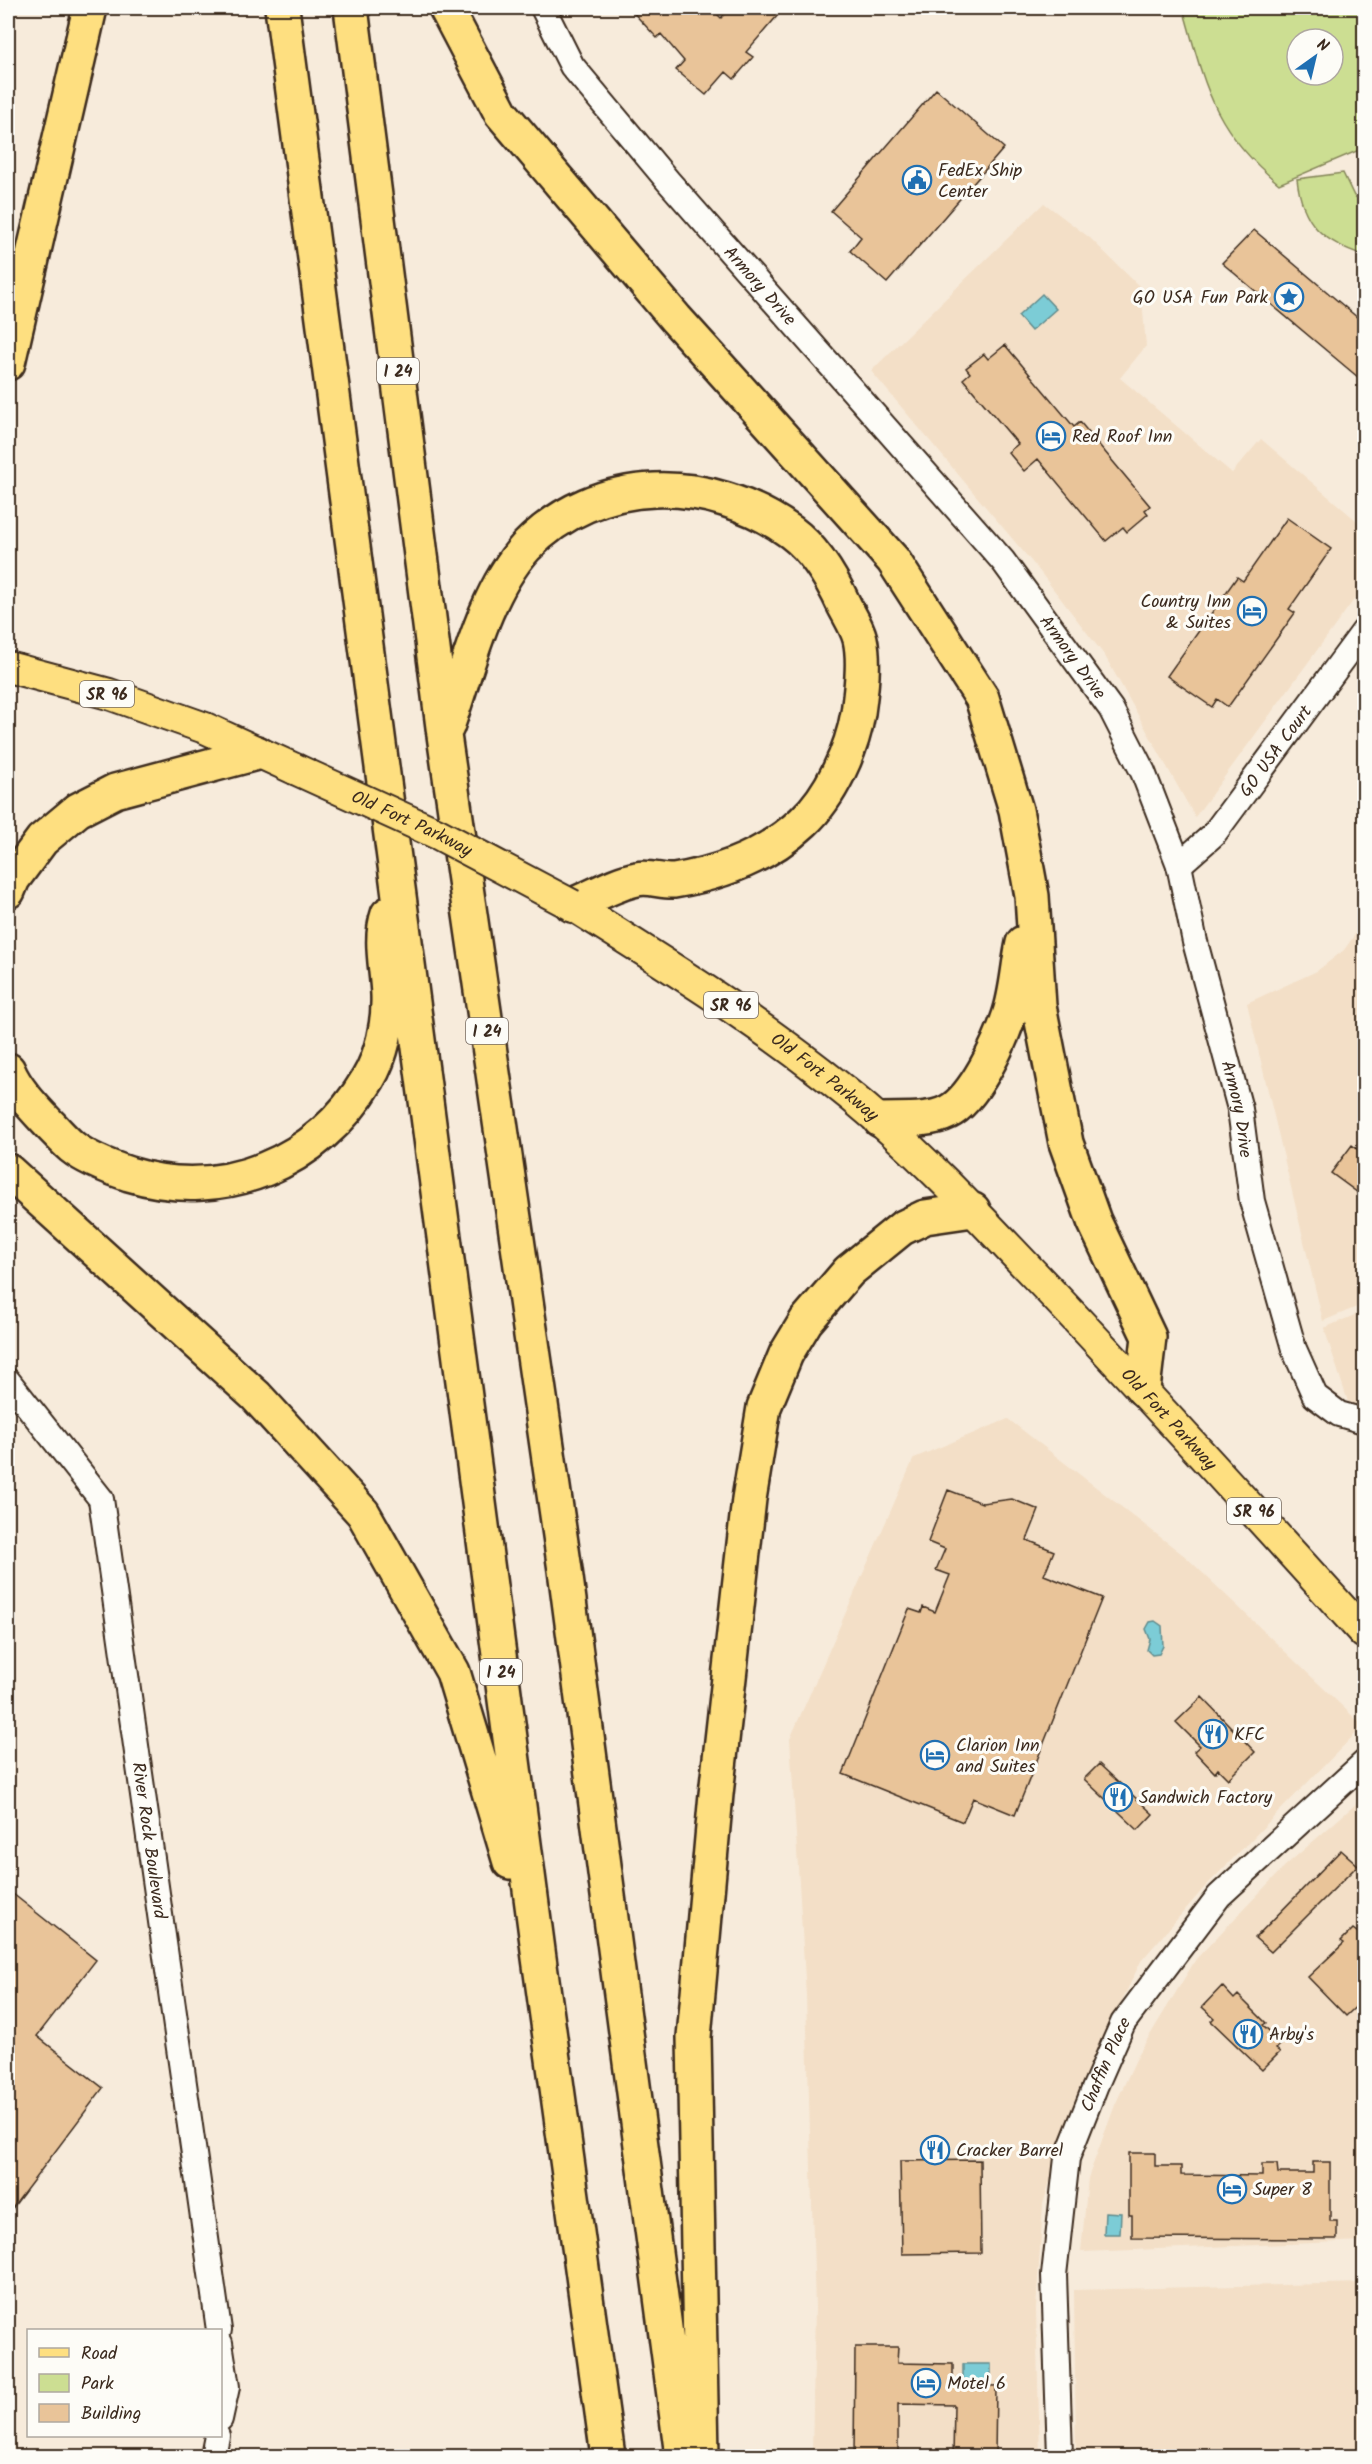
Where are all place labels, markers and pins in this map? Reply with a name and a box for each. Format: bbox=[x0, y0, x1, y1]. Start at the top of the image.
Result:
place label: FedEx Ship Center bbox=[938, 157, 1022, 207]
public building icon: FedEx Ship Center bbox=[901, 164, 933, 196]
place icon: GO USA Fun Park bbox=[1273, 281, 1305, 313]
place label: GO USA Fun Park bbox=[1133, 284, 1269, 313]
hotel icon: Red Roof Inn bbox=[1035, 420, 1067, 452]
place label: Red Roof Inn bbox=[1072, 423, 1172, 452]
place label: Country Inn & Suites bbox=[1140, 588, 1231, 638]
hotel icon: Country Inn & Suites bbox=[1236, 595, 1268, 627]
restaurant icon: KFC bbox=[1197, 1718, 1229, 1750]
place label: KFC bbox=[1234, 1721, 1265, 1750]
place label: Clarion Inn and Suites bbox=[956, 1732, 1040, 1782]
hotel icon: Clarion Inn and Suites bbox=[919, 1739, 951, 1771]
restaurant icon: Sandwich Factory bbox=[1102, 1781, 1134, 1813]
place label: Sandwich Factory bbox=[1139, 1784, 1273, 1813]
restaurant icon: Arby's bbox=[1232, 2018, 1264, 2050]
place label: Arby's bbox=[1269, 2021, 1314, 2050]
restaurant icon: Cracker Barrel bbox=[919, 2134, 951, 2166]
place label: Cracker Barrel bbox=[956, 2137, 1064, 2166]
hotel icon: Super 8 bbox=[1216, 2173, 1248, 2205]
place label: Super 8 bbox=[1253, 2176, 1312, 2205]
hotel icon: Motel 6 bbox=[910, 2367, 942, 2399]
place label: Motel 6 bbox=[947, 2370, 1006, 2399]

